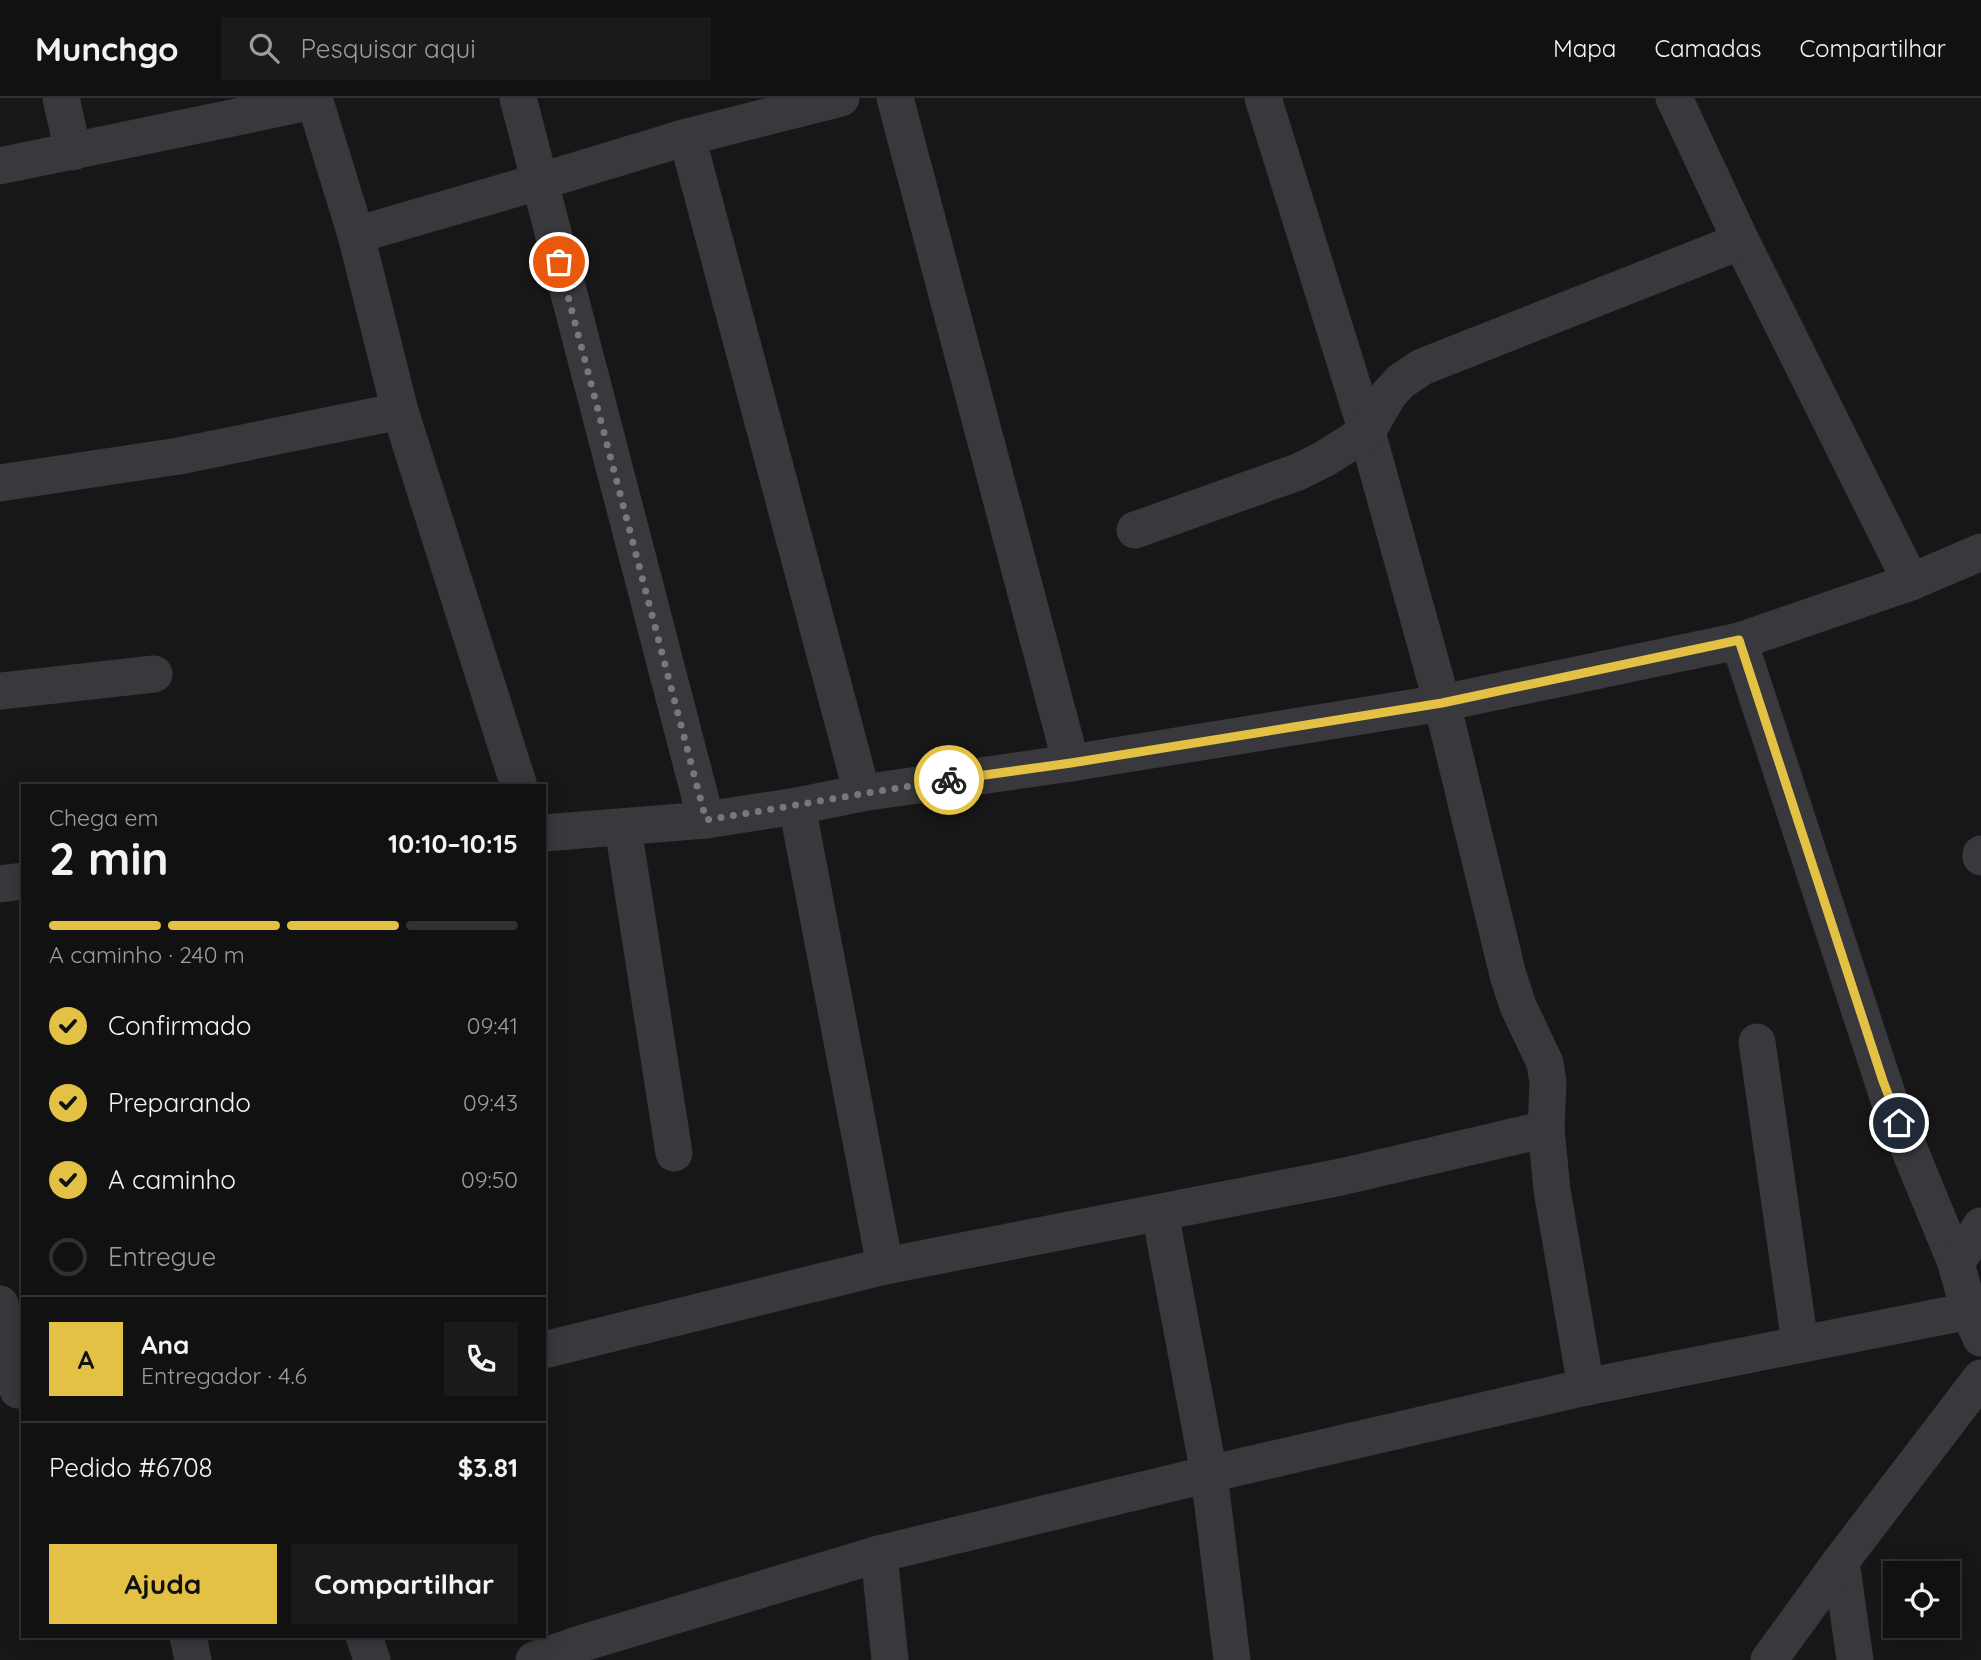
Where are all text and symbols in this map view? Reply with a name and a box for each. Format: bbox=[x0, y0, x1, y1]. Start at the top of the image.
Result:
search box bbox=[221, 17, 711, 80]
text: Munchgo bbox=[35, 28, 179, 69]
icon: search bbox=[245, 29, 283, 67]
text: Pesquisar aqui bbox=[301, 32, 476, 65]
text: Mapa bbox=[1553, 33, 1616, 63]
text: Camadas bbox=[1654, 33, 1761, 63]
text: Compartilhar bbox=[1799, 33, 1946, 63]
pin bbox=[529, 232, 589, 292]
icon: bag bbox=[540, 243, 578, 281]
courier bbox=[914, 745, 984, 815]
icon: bike bbox=[930, 761, 968, 799]
text: Chega em bbox=[49, 803, 158, 832]
text: 10:10–10:15 bbox=[388, 827, 518, 860]
text: 2 min bbox=[49, 829, 169, 887]
text: A caminho · 240 m bbox=[49, 940, 245, 969]
icon: check bbox=[49, 1007, 87, 1045]
text: Confirmado bbox=[108, 1009, 252, 1042]
text: 09:41 bbox=[467, 1011, 518, 1040]
icon: check bbox=[49, 1084, 87, 1122]
text: Preparando bbox=[108, 1086, 251, 1119]
text: 09:43 bbox=[463, 1088, 518, 1117]
pin bbox=[1869, 1093, 1929, 1153]
icon: home bbox=[1880, 1104, 1918, 1142]
icon: check bbox=[49, 1161, 87, 1199]
text: A caminho bbox=[108, 1163, 236, 1196]
text: 09:50 bbox=[461, 1165, 518, 1194]
text: Entregue bbox=[108, 1240, 216, 1273]
button: phone bbox=[444, 1322, 518, 1396]
text: Ana bbox=[141, 1328, 189, 1361]
text: A bbox=[78, 1343, 94, 1376]
text: Entregador · 4.6 bbox=[141, 1361, 307, 1390]
text: Pedido #6708 bbox=[49, 1451, 213, 1484]
text: $3.81 bbox=[458, 1451, 518, 1484]
button: Ajuda bbox=[49, 1544, 277, 1624]
button: Compartilhar bbox=[291, 1544, 518, 1624]
map controls bbox=[1883, 1561, 1960, 1638]
button: locate bbox=[1883, 1561, 1960, 1638]

